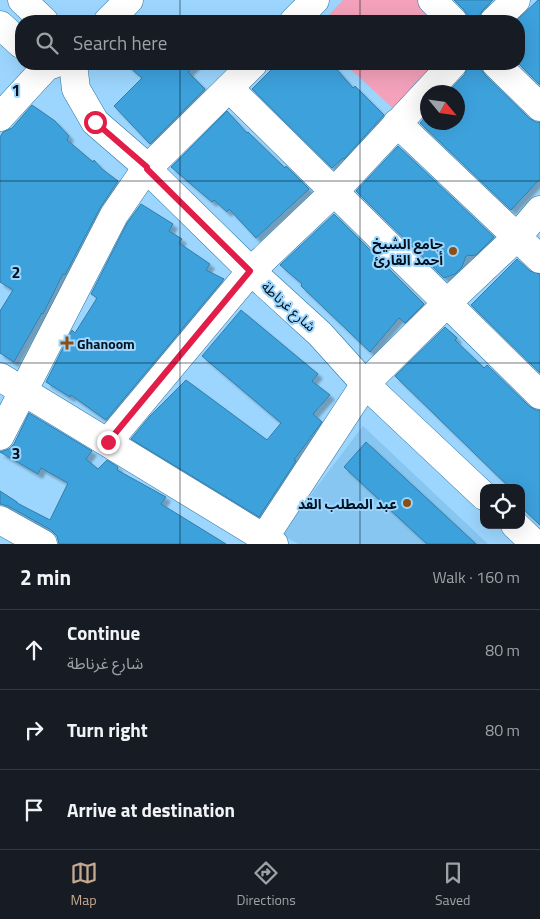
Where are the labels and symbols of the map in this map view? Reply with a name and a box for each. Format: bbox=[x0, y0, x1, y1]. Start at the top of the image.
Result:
text: 1 bbox=[12, 78, 20, 102]
north arrow bbox=[420, 85, 465, 130]
route start bbox=[84, 111, 107, 134]
place label: جامع الشيخ أحمد القارئ bbox=[372, 233, 443, 270]
marker: جامع الشيخ أحمد القارئ bbox=[447, 245, 459, 257]
text: 2 bbox=[12, 260, 20, 284]
street label: شارع غرناطة bbox=[257, 276, 321, 337]
place label: Ghanoom bbox=[77, 333, 135, 354]
marker: Ghanoom bbox=[61, 337, 73, 349]
route end bbox=[97, 431, 120, 454]
text: 3 bbox=[12, 441, 20, 465]
place label: عبد المطلب القد bbox=[298, 493, 397, 514]
marker: عبد المطلب القد bbox=[401, 497, 413, 509]

